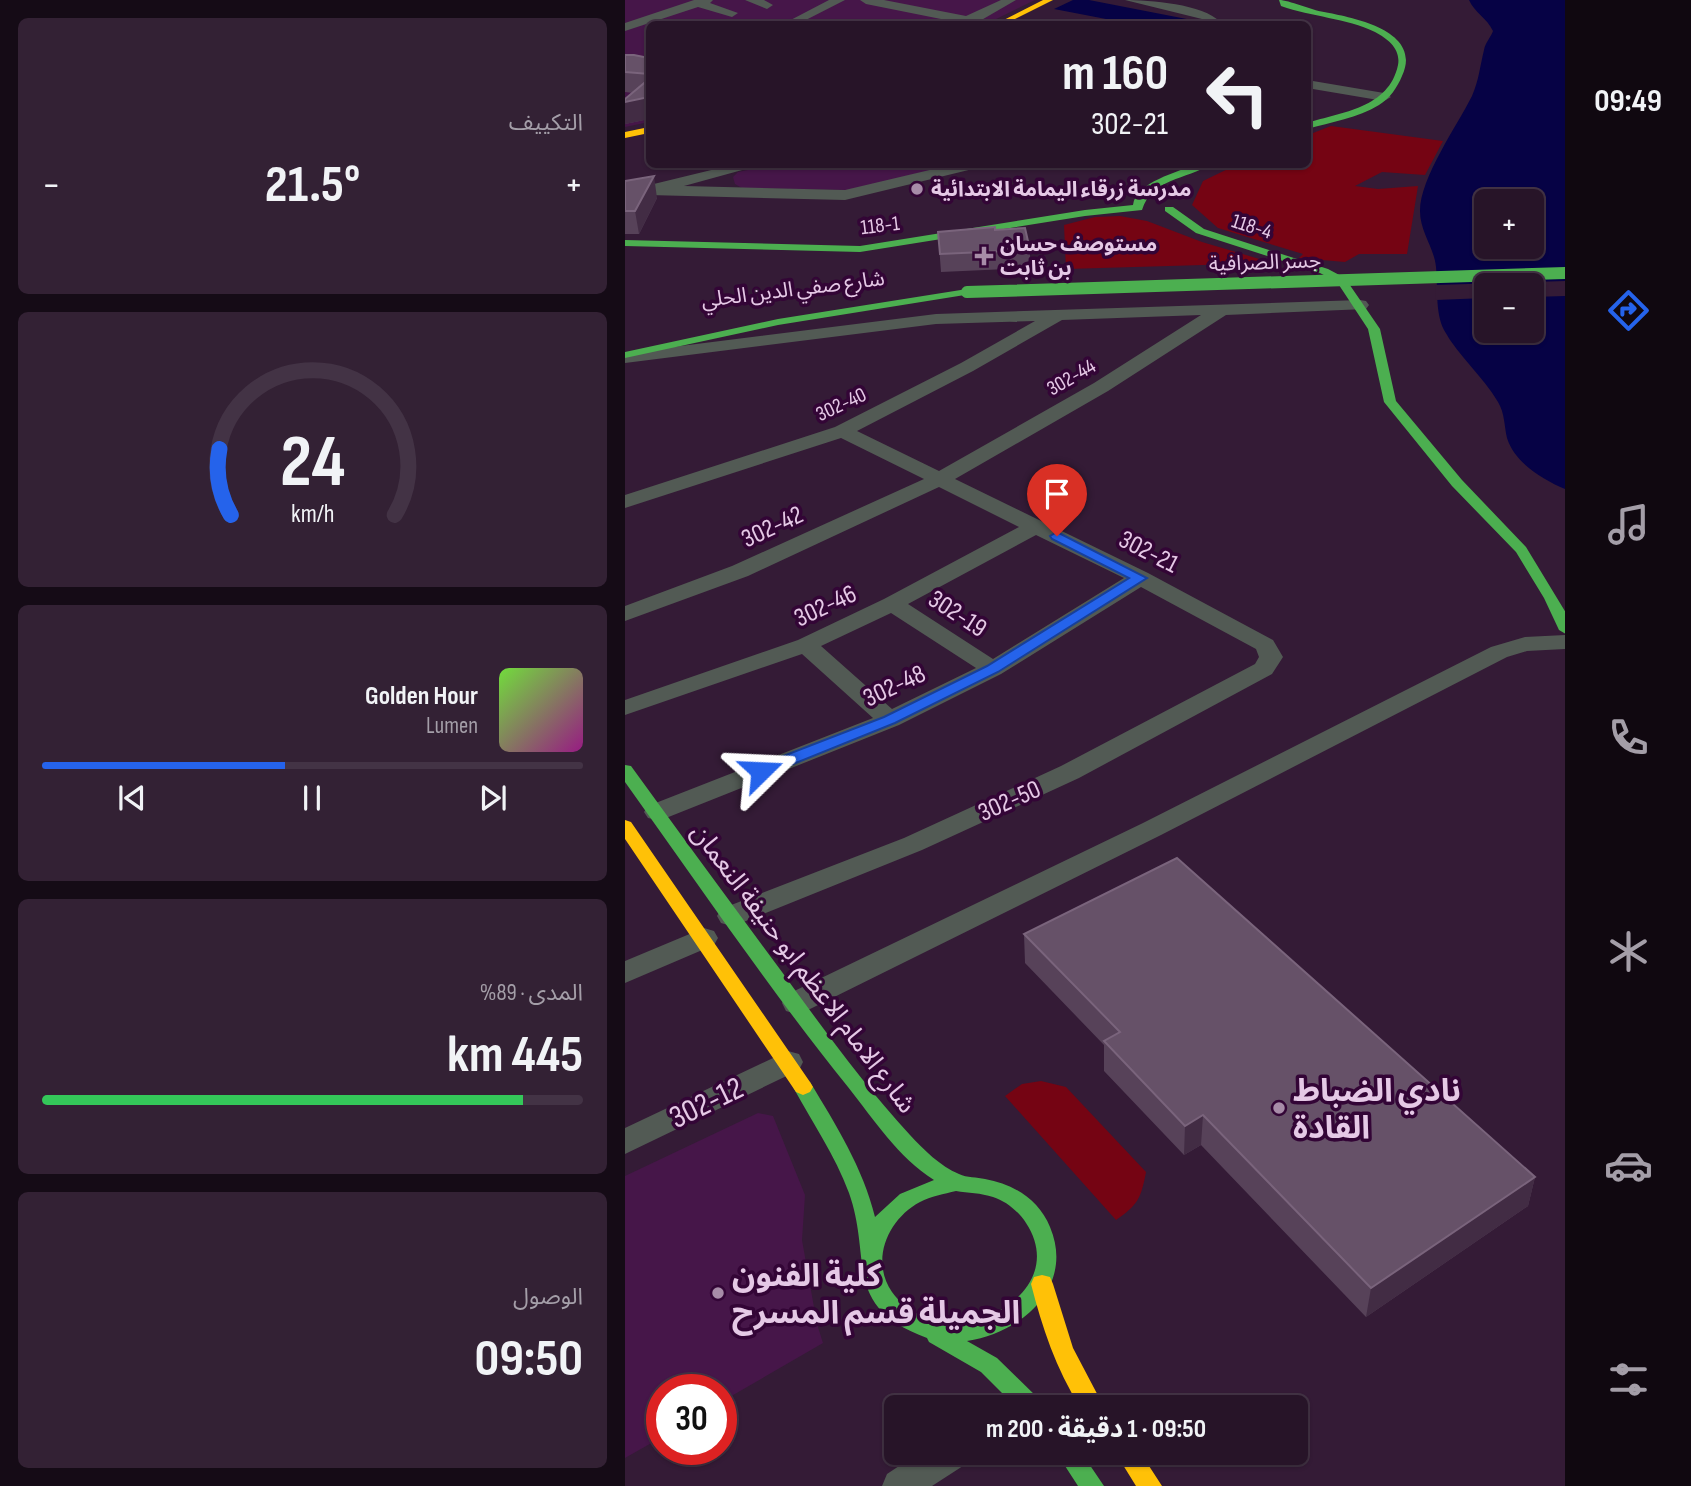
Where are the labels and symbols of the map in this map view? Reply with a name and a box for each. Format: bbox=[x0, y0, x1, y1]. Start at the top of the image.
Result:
place label: مدرسة زرقاء اليمامة الابتدائية bbox=[931, 177, 1191, 202]
marker: مدرسة زرقاء اليمامة الابتدائية bbox=[909, 181, 925, 197]
street label: 118-4 bbox=[1229, 208, 1275, 245]
street label: 118-1 bbox=[859, 211, 902, 240]
place label: مستوصف حسان بن ثابت bbox=[1000, 232, 1157, 281]
marker: مستوصف حسان بن ثابت bbox=[974, 246, 994, 266]
street label: جسر الصرافية bbox=[1208, 248, 1322, 277]
street label: شارع صفي الدين الحلي bbox=[700, 266, 887, 316]
street label: 302-44 bbox=[1042, 353, 1100, 401]
street label: 302-40 bbox=[812, 382, 870, 427]
pin bbox=[1027, 464, 1087, 536]
street label: 302-42 bbox=[737, 500, 808, 555]
street label: 302-21 bbox=[1113, 524, 1183, 580]
street label: 302-46 bbox=[790, 579, 862, 634]
street label: 302-19 bbox=[922, 584, 992, 645]
street label: 302-48 bbox=[859, 659, 931, 714]
position arrow bbox=[724, 734, 798, 808]
street label: 302-50 bbox=[974, 774, 1046, 829]
street label: شارع الامام الاعظم ابو حنيفة النعمان bbox=[681, 818, 922, 1122]
street label: 302-12 bbox=[663, 1069, 750, 1138]
place label: نادي الضباط القادة bbox=[1293, 1072, 1461, 1148]
marker: نادي الضباط القادة bbox=[1271, 1100, 1287, 1116]
place label: كلية الفنون الجميلة قسم المسرح bbox=[732, 1257, 1020, 1336]
marker: كلية الفنون الجميلة قسم المسرح bbox=[710, 1285, 726, 1301]
speed limit sign: 30 bbox=[646, 1374, 737, 1465]

